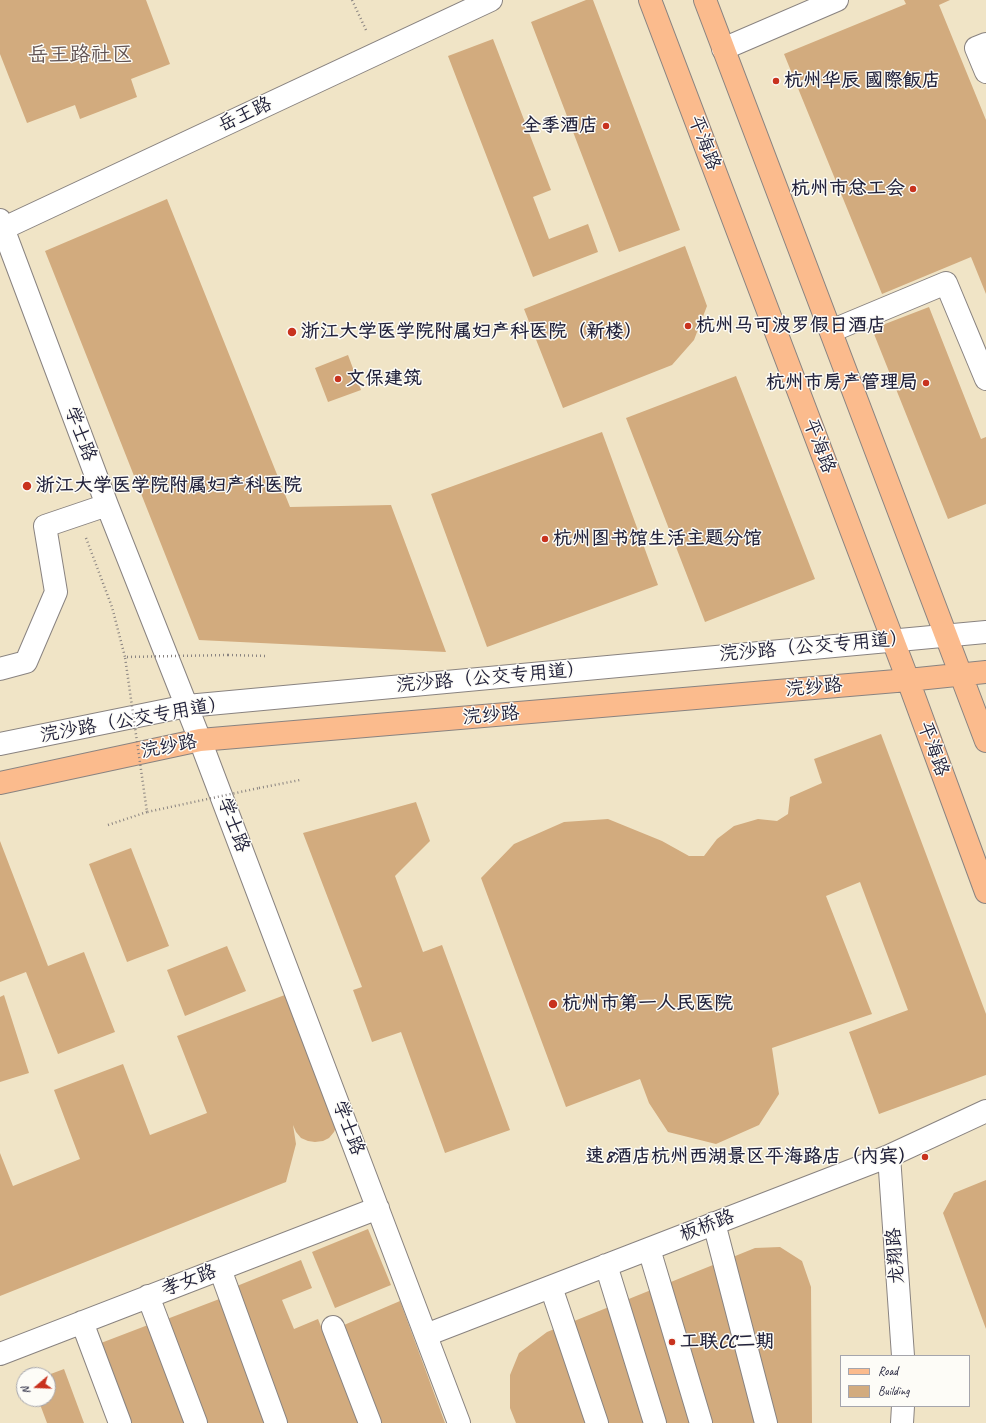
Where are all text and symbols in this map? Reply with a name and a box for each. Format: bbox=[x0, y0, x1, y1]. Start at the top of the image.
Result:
district label: 岳王路社区 bbox=[28, 42, 132, 68]
place label: 杭州华辰 國際飯店 bbox=[784, 70, 941, 92]
marker: 杭州华辰 國際飯店 bbox=[771, 76, 781, 86]
street label: 岳王路 bbox=[214, 93, 276, 137]
street label: 平海路 bbox=[683, 112, 725, 174]
place label: 全季酒店 bbox=[522, 115, 598, 137]
marker: 全季酒店 bbox=[601, 121, 611, 131]
place label: 杭州市总工会 bbox=[791, 178, 905, 200]
marker: 杭州市总工会 bbox=[908, 184, 918, 194]
place label: 杭州马可波罗假日酒店 bbox=[696, 315, 886, 337]
place label: 浙江大学医学院附属妇产科医院（新楼） bbox=[301, 321, 643, 343]
marker: 杭州马可波罗假日酒店 bbox=[683, 321, 693, 331]
marker: 浙江大学医学院附属妇产科医院（新楼） bbox=[286, 326, 298, 338]
place label: 文保建筑 bbox=[346, 368, 422, 390]
place label: 杭州市房产管理局 bbox=[766, 372, 918, 394]
marker: 文保建筑 bbox=[333, 374, 343, 384]
marker: 杭州市房产管理局 bbox=[921, 378, 931, 388]
street label: 学士路 bbox=[59, 403, 101, 465]
street label: 平海路 bbox=[798, 415, 840, 477]
place label: 浙江大学医学院附属妇产科医院 bbox=[36, 475, 302, 497]
marker: 浙江大学医学院附属妇产科医院 bbox=[21, 480, 33, 492]
place label: 杭州图书馆生活主题分馆 bbox=[553, 528, 762, 550]
marker: 杭州图书馆生活主题分馆 bbox=[540, 534, 550, 544]
street label: 浣沙路（公交专用道） bbox=[718, 627, 910, 667]
street label: 浣沙路（公交专用道） bbox=[395, 658, 587, 698]
street label: 浣纱路 bbox=[785, 674, 843, 702]
street label: 浣沙路（公交专用道） bbox=[38, 692, 230, 748]
street label: 浣纱路 bbox=[462, 702, 520, 730]
street label: 平海路 bbox=[913, 718, 953, 780]
street label: 浣纱路 bbox=[139, 730, 199, 764]
street label: 学士路 bbox=[212, 794, 254, 856]
place label: 杭州市第一人民医院 bbox=[562, 993, 733, 1015]
marker: 杭州市第一人民医院 bbox=[547, 998, 559, 1010]
street label: 学士路 bbox=[327, 1097, 369, 1159]
place label: 速8酒店杭州西湖景区平海路店（内宾） bbox=[585, 1146, 917, 1168]
marker: 速8酒店杭州西湖景区平海路店（内宾） bbox=[920, 1152, 930, 1162]
street label: 板桥路 bbox=[676, 1205, 738, 1247]
street label: 龙翔路 bbox=[883, 1227, 909, 1285]
street label: 孝女路 bbox=[158, 1260, 220, 1302]
place label: 工联CC二期 bbox=[680, 1331, 774, 1353]
marker: 工联CC二期 bbox=[667, 1337, 677, 1347]
legend bbox=[840, 1355, 970, 1407]
text: Road bbox=[878, 1363, 898, 1379]
north arrow bbox=[16, 1367, 56, 1407]
text: Building bbox=[878, 1383, 910, 1399]
text: N bbox=[18, 1385, 33, 1396]

